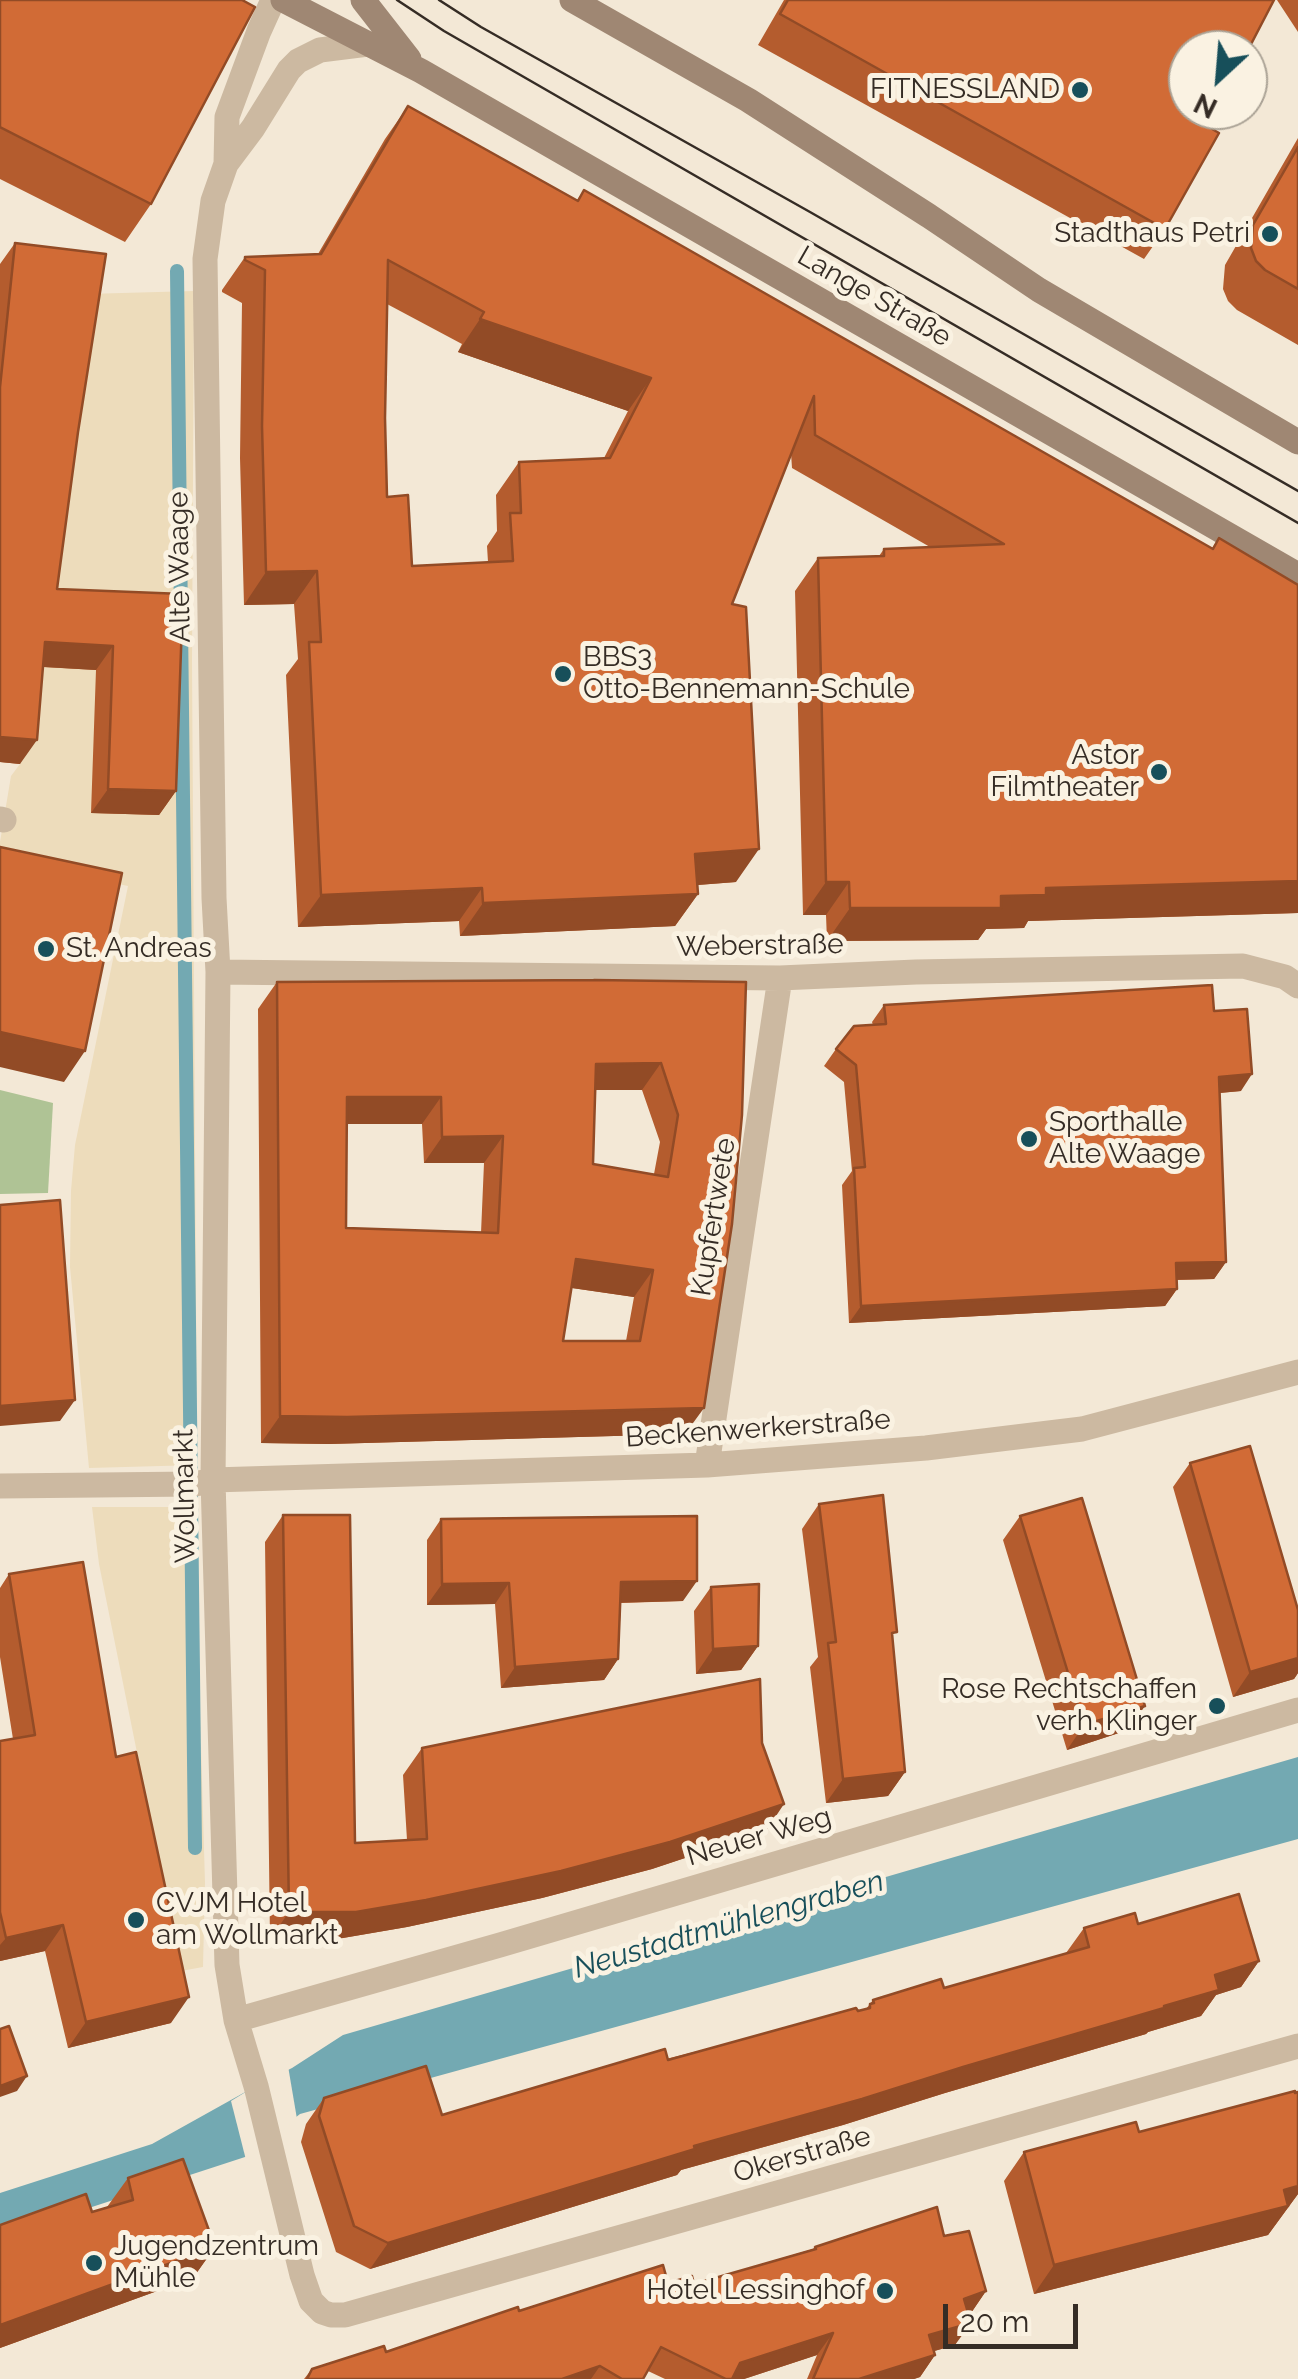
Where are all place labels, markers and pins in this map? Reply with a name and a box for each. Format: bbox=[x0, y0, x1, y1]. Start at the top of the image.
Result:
place label: FITNESSLAND bbox=[870, 73, 1060, 107]
marker: FITNESSLAND bbox=[1069, 79, 1091, 101]
place label: Stadthaus Petri bbox=[1054, 217, 1250, 251]
marker: Stadthaus Petri bbox=[1259, 223, 1281, 245]
place label: BBS3 Otto-Bennemann-Schule bbox=[583, 641, 910, 707]
marker: BBS3 Otto-Bennemann-Schule bbox=[552, 663, 574, 685]
place label: Astor Filmtheater bbox=[991, 739, 1139, 805]
marker: Astor Filmtheater bbox=[1148, 761, 1170, 783]
place label: St. Andreas bbox=[66, 932, 212, 966]
marker: St. Andreas bbox=[35, 938, 57, 960]
place label: Sporthalle Alte Waage bbox=[1049, 1106, 1200, 1172]
marker: Sporthalle Alte Waage bbox=[1018, 1128, 1040, 1150]
place label: Rose Rechtschaffen verh. Klinger bbox=[941, 1673, 1197, 1739]
marker: Rose Rechtschaffen verh. Klinger bbox=[1206, 1695, 1228, 1717]
place label: CVJM Hotel am Wollmarkt bbox=[156, 1887, 338, 1953]
marker: CVJM Hotel am Wollmarkt bbox=[125, 1909, 147, 1931]
place label: Jugendzentrum Mühle bbox=[114, 2230, 319, 2296]
marker: Jugendzentrum Mühle bbox=[83, 2252, 105, 2274]
place label: Hotel Lessinghof bbox=[647, 2274, 865, 2308]
marker: Hotel Lessinghof bbox=[874, 2280, 896, 2302]

